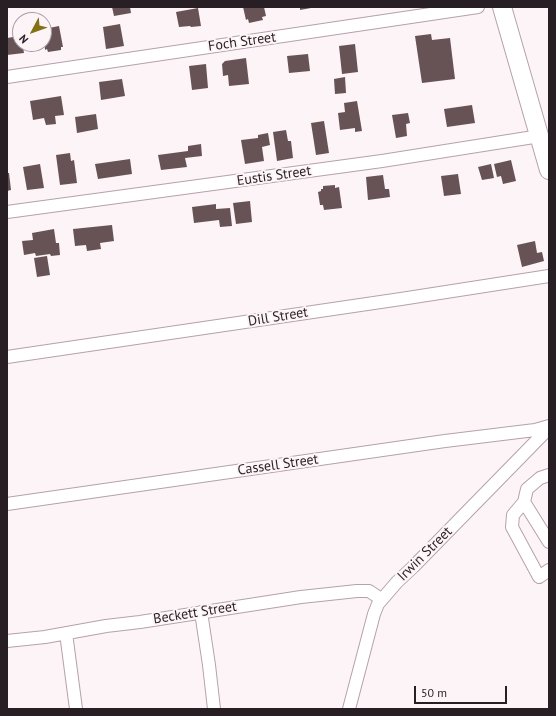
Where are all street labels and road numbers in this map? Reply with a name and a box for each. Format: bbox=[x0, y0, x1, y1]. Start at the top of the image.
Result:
street label: Foch Street bbox=[207, 29, 277, 55]
street label: Eustis Street bbox=[236, 162, 312, 190]
street label: Dill Street bbox=[247, 304, 309, 330]
street label: Cassell Street bbox=[237, 451, 319, 479]
street label: Irwin Street bbox=[394, 523, 456, 585]
street label: Beckett Street bbox=[152, 598, 238, 628]

